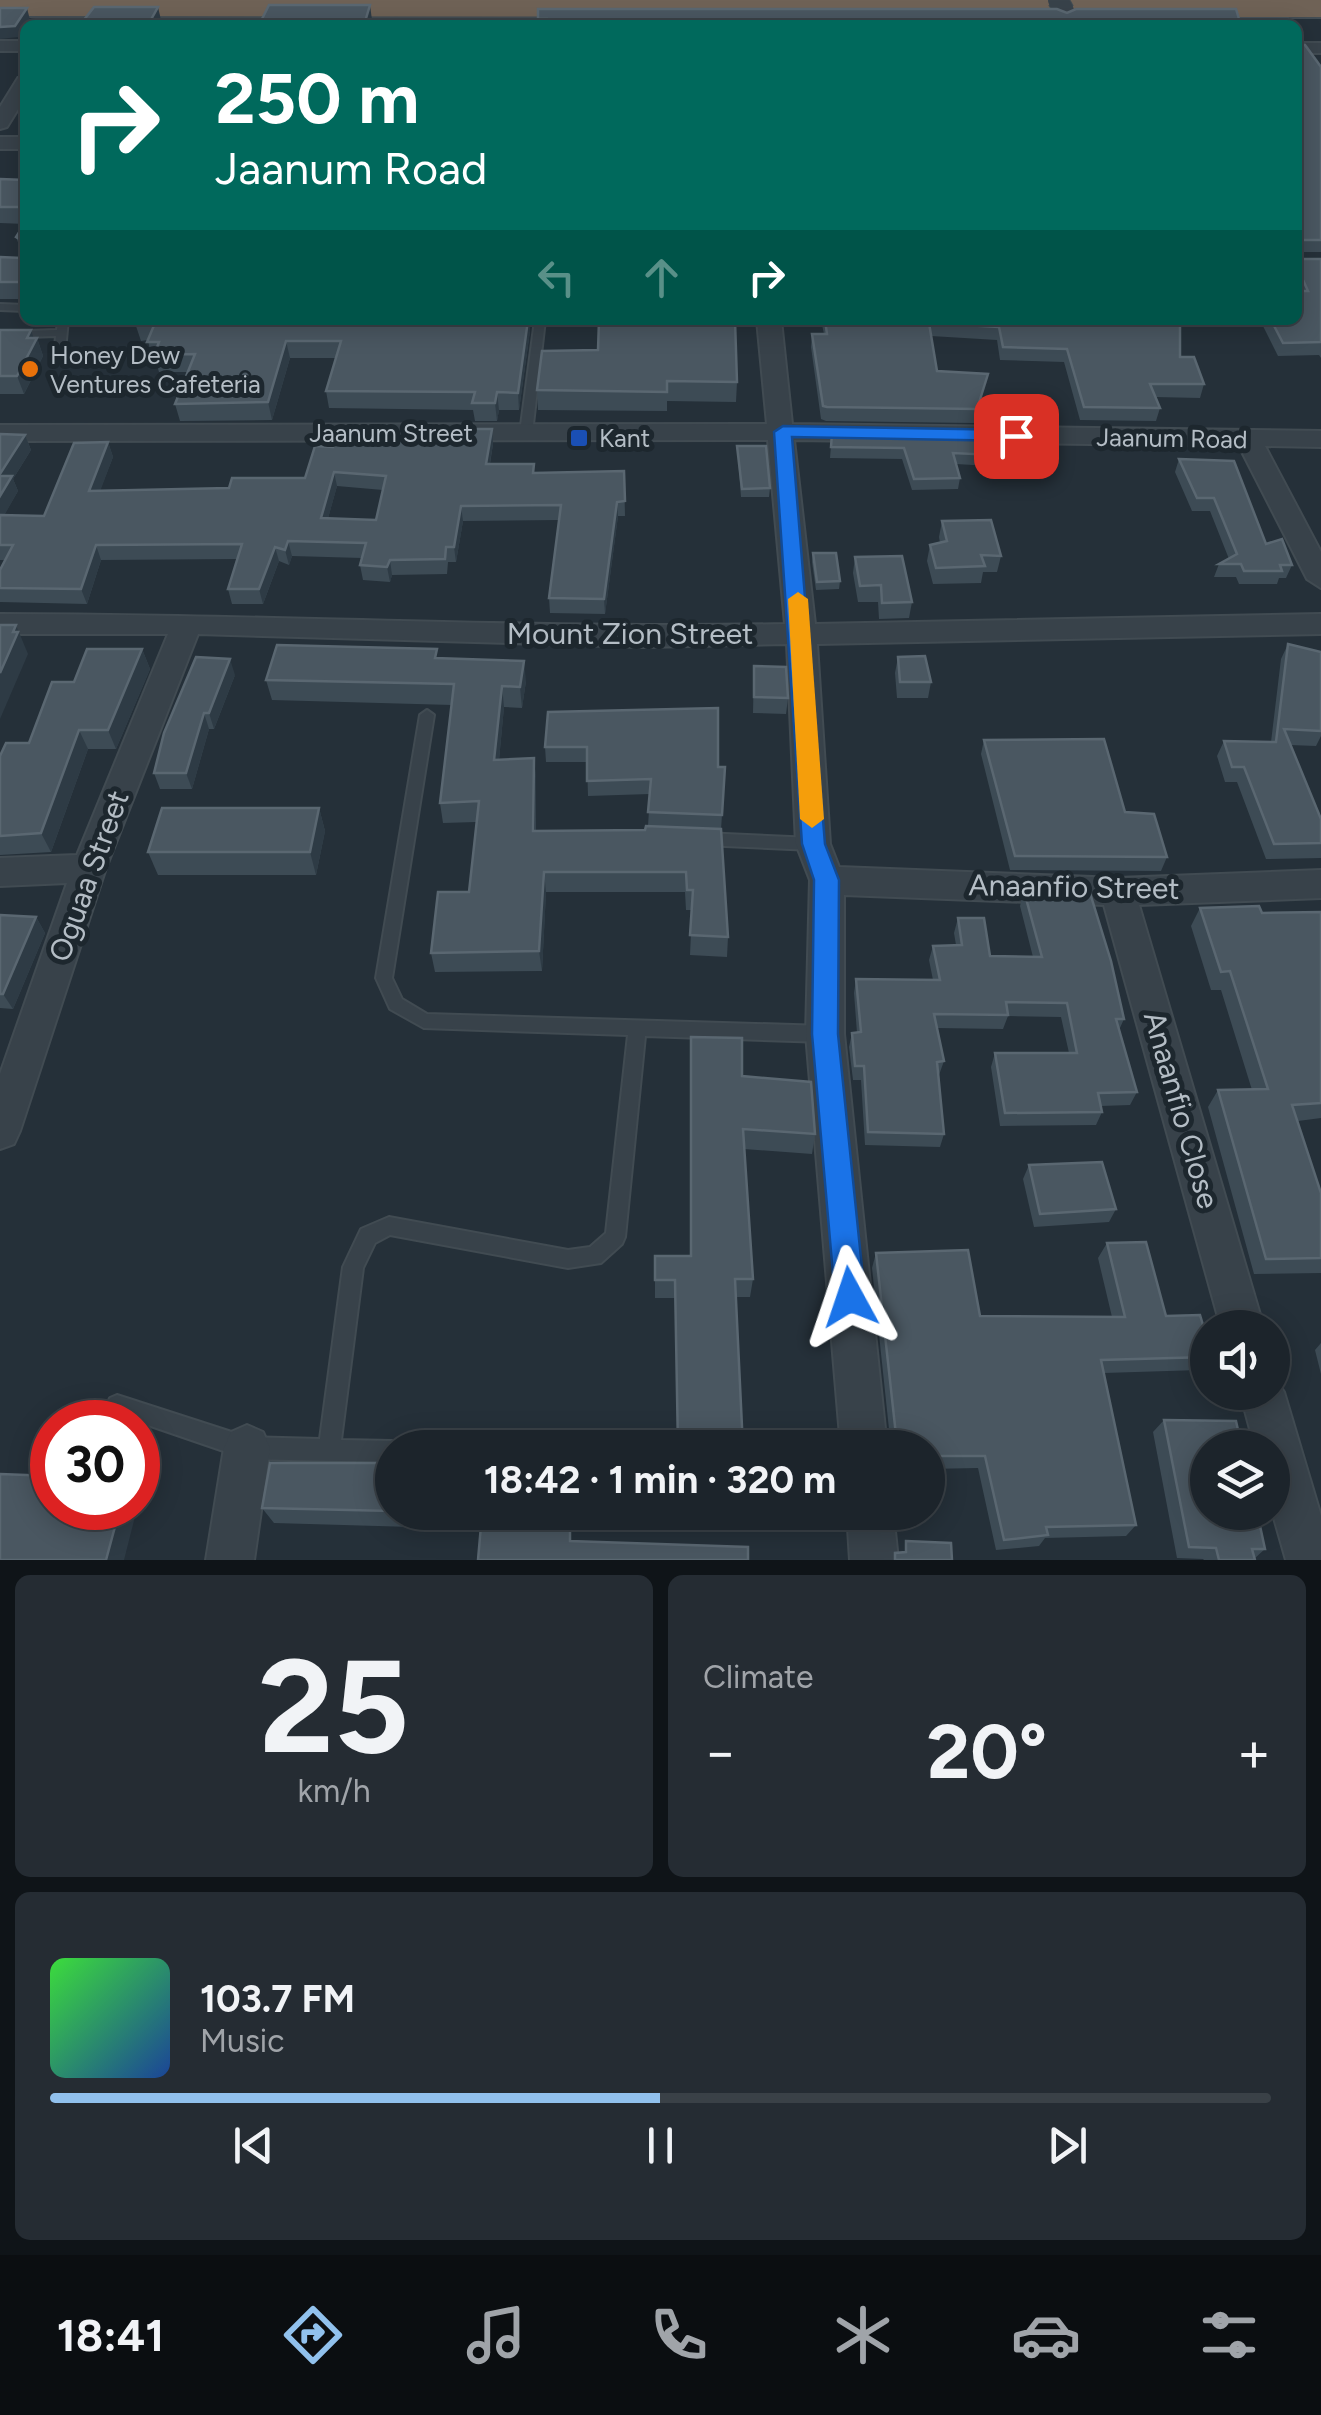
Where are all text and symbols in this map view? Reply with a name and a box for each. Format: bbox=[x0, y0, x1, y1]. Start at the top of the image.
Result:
text: 250 m bbox=[215, 56, 419, 141]
icon: right bbox=[50, 60, 180, 190]
text: Jaanum Road bbox=[215, 141, 487, 195]
icon: left bbox=[529, 250, 584, 305]
icon: ahead bbox=[634, 250, 689, 305]
icon: right bbox=[739, 250, 794, 305]
place label: Honey Dew Ventures Cafeteria bbox=[50, 340, 261, 399]
marker: Honey Dew Ventures Cafeteria bbox=[19, 358, 41, 380]
pin bbox=[974, 394, 1059, 479]
icon: arrive bbox=[989, 409, 1044, 464]
street label: Jaanum Street bbox=[309, 418, 473, 448]
street label: Jaanum Road bbox=[1096, 422, 1248, 454]
place label: Kant bbox=[599, 423, 650, 453]
marker: Kant bbox=[568, 427, 590, 449]
street label: Mount Zion Street bbox=[507, 615, 753, 652]
street label: Oguaa Street bbox=[40, 785, 137, 967]
street label: Anaanfio Street bbox=[968, 866, 1180, 907]
street label: Anaanfio Close bbox=[1136, 1007, 1227, 1213]
position arrow bbox=[798, 1245, 902, 1349]
map controls bbox=[1190, 1310, 1290, 1530]
button: sound bbox=[1190, 1310, 1290, 1410]
speed limit sign: 30 bbox=[30, 1400, 160, 1530]
button: layers bbox=[1190, 1430, 1290, 1530]
text: 18:42 · 1 min · 320 m bbox=[484, 1457, 836, 1503]
text: 25 bbox=[259, 1629, 409, 1785]
text: Climate bbox=[703, 1658, 814, 1696]
text: 20° bbox=[927, 1707, 1047, 1797]
text: − bbox=[703, 1719, 737, 1785]
text: + bbox=[1237, 1719, 1271, 1785]
text: km/h bbox=[297, 1772, 371, 1810]
text: 103.7 FM bbox=[200, 1976, 355, 2022]
text: Music bbox=[200, 2022, 285, 2060]
icon: previous bbox=[226, 2118, 281, 2173]
icon: pause bbox=[633, 2118, 688, 2173]
icon: next bbox=[1040, 2118, 1095, 2173]
icon: directions bbox=[278, 2300, 348, 2370]
icon: music bbox=[461, 2300, 531, 2370]
icon: phone bbox=[644, 2300, 714, 2370]
icon: climate bbox=[828, 2300, 898, 2370]
icon: car bbox=[1011, 2300, 1081, 2370]
icon: filters bbox=[1194, 2300, 1264, 2370]
text: 18:41 bbox=[57, 2308, 164, 2362]

